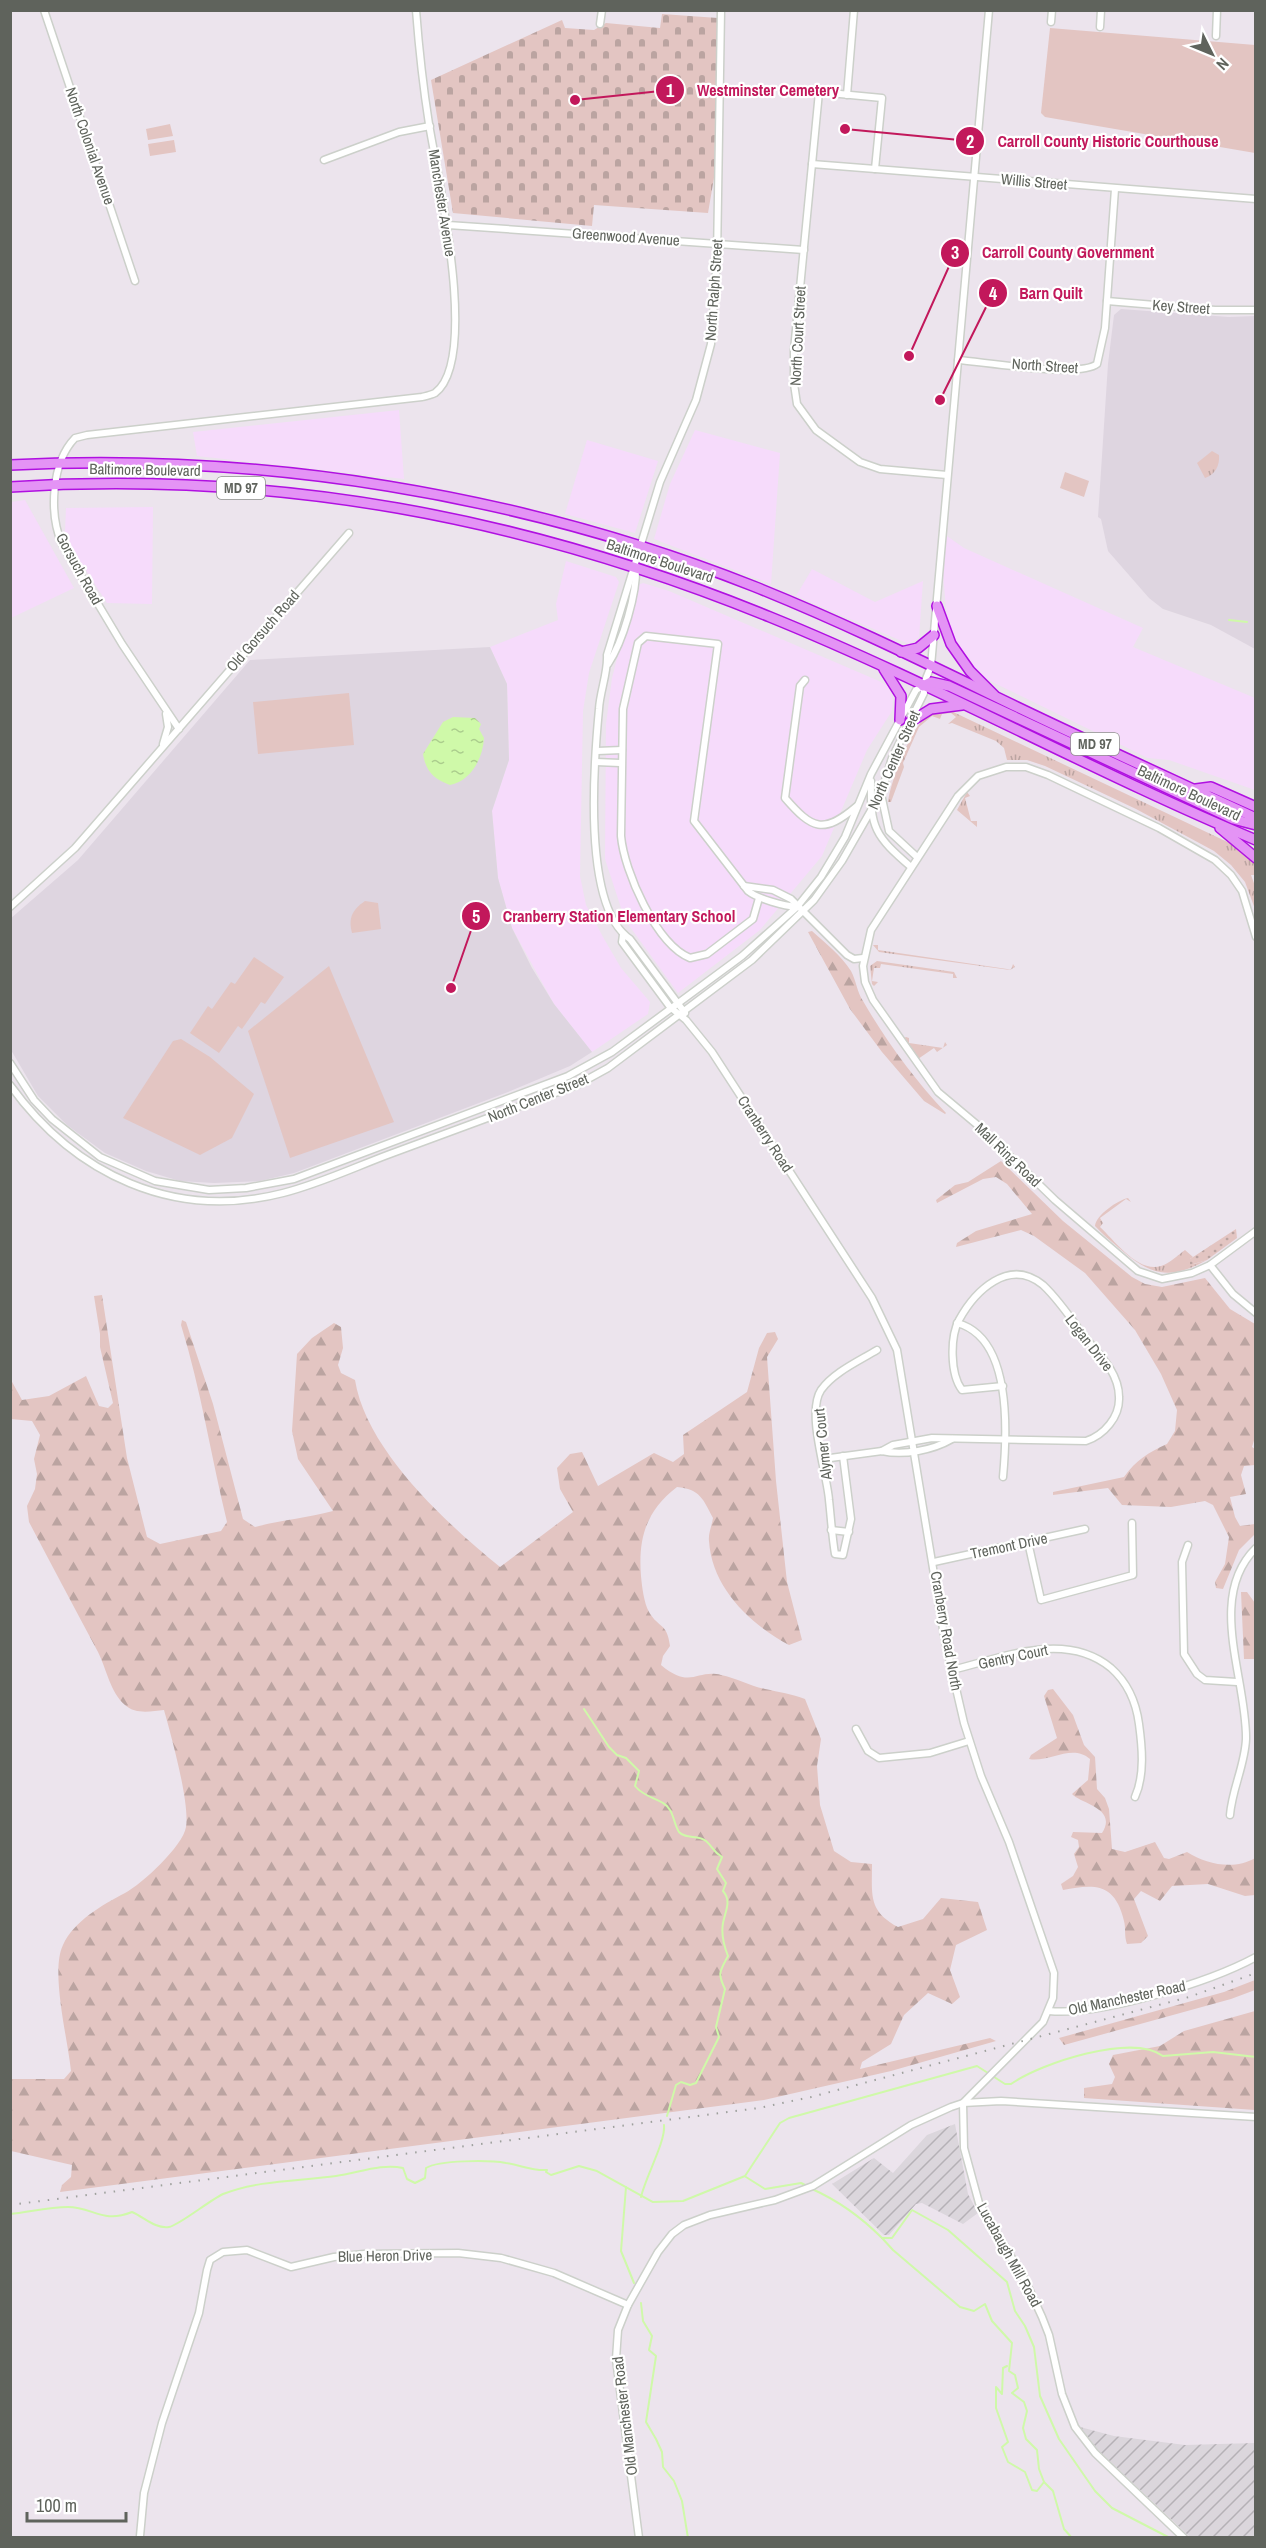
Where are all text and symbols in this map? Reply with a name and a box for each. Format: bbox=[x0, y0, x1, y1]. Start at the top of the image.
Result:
north arrow bbox=[1182, 24, 1242, 84]
text: N bbox=[1212, 53, 1234, 75]
callout: Westminster Cemetery bbox=[655, 73, 851, 107]
text: 1 bbox=[666, 78, 675, 103]
text: Westminster Cemetery bbox=[697, 79, 840, 101]
street label: North Colonial Avenue bbox=[61, 84, 120, 207]
callout: Carroll County Historic Courthouse bbox=[955, 124, 1230, 158]
text: 2 bbox=[966, 129, 974, 154]
text: Carroll County Historic Courthouse bbox=[998, 130, 1218, 152]
street label: Manchester Avenue bbox=[424, 148, 461, 258]
street label: Willis Street bbox=[1000, 168, 1069, 195]
street label: Greenwood Avenue bbox=[572, 222, 681, 251]
callout: Carroll County Government bbox=[940, 236, 1166, 270]
street label: North Ralph Street bbox=[699, 238, 728, 342]
text: 3 bbox=[951, 240, 959, 265]
text: Carroll County Government bbox=[982, 241, 1155, 263]
callout: Barn Quilt bbox=[978, 276, 1095, 310]
text: 4 bbox=[989, 281, 998, 306]
text: Barn Quilt bbox=[1019, 282, 1083, 304]
street label: North Court Street bbox=[784, 285, 811, 386]
street label: Key Street bbox=[1152, 294, 1211, 319]
street label: North Street bbox=[1011, 353, 1079, 378]
street label: Baltimore Boulevard bbox=[89, 458, 201, 481]
road number: MD 97 bbox=[217, 477, 265, 499]
street label: Gorsuch Road bbox=[51, 529, 108, 609]
street label: Baltimore Boulevard bbox=[604, 533, 716, 588]
street label: Old Gorsuch Road bbox=[221, 585, 304, 676]
street label: North Center Street bbox=[862, 706, 925, 813]
road number: MD 97 bbox=[1071, 733, 1119, 755]
street label: Baltimore Boulevard bbox=[1134, 759, 1244, 826]
callout: Cranberry Station Elementary School bbox=[461, 899, 747, 933]
text: 5 bbox=[472, 904, 480, 929]
text: Cranberry Station Elementary School bbox=[503, 905, 735, 927]
street label: North Center Street bbox=[484, 1068, 592, 1127]
street label: Cranberry Road bbox=[733, 1091, 798, 1176]
street label: Mall Ring Road bbox=[971, 1118, 1046, 1192]
street label: Logan Drive bbox=[1060, 1310, 1118, 1376]
street label: Alymer Court bbox=[808, 1407, 837, 1482]
street label: Tremont Drive bbox=[968, 1527, 1049, 1564]
street label: Cranberry Road North bbox=[926, 1570, 967, 1692]
street label: Gentry Court bbox=[976, 1639, 1050, 1674]
street label: Old Manchester Road bbox=[1066, 1975, 1188, 2020]
street label: Lucabaugh Mill Road bbox=[972, 2199, 1047, 2311]
street label: Blue Heron Drive bbox=[338, 2244, 432, 2267]
street label: Old Manchester Road bbox=[607, 2355, 642, 2477]
scale bar bbox=[27, 2485, 126, 2523]
text: 100 m bbox=[36, 2493, 77, 2518]

